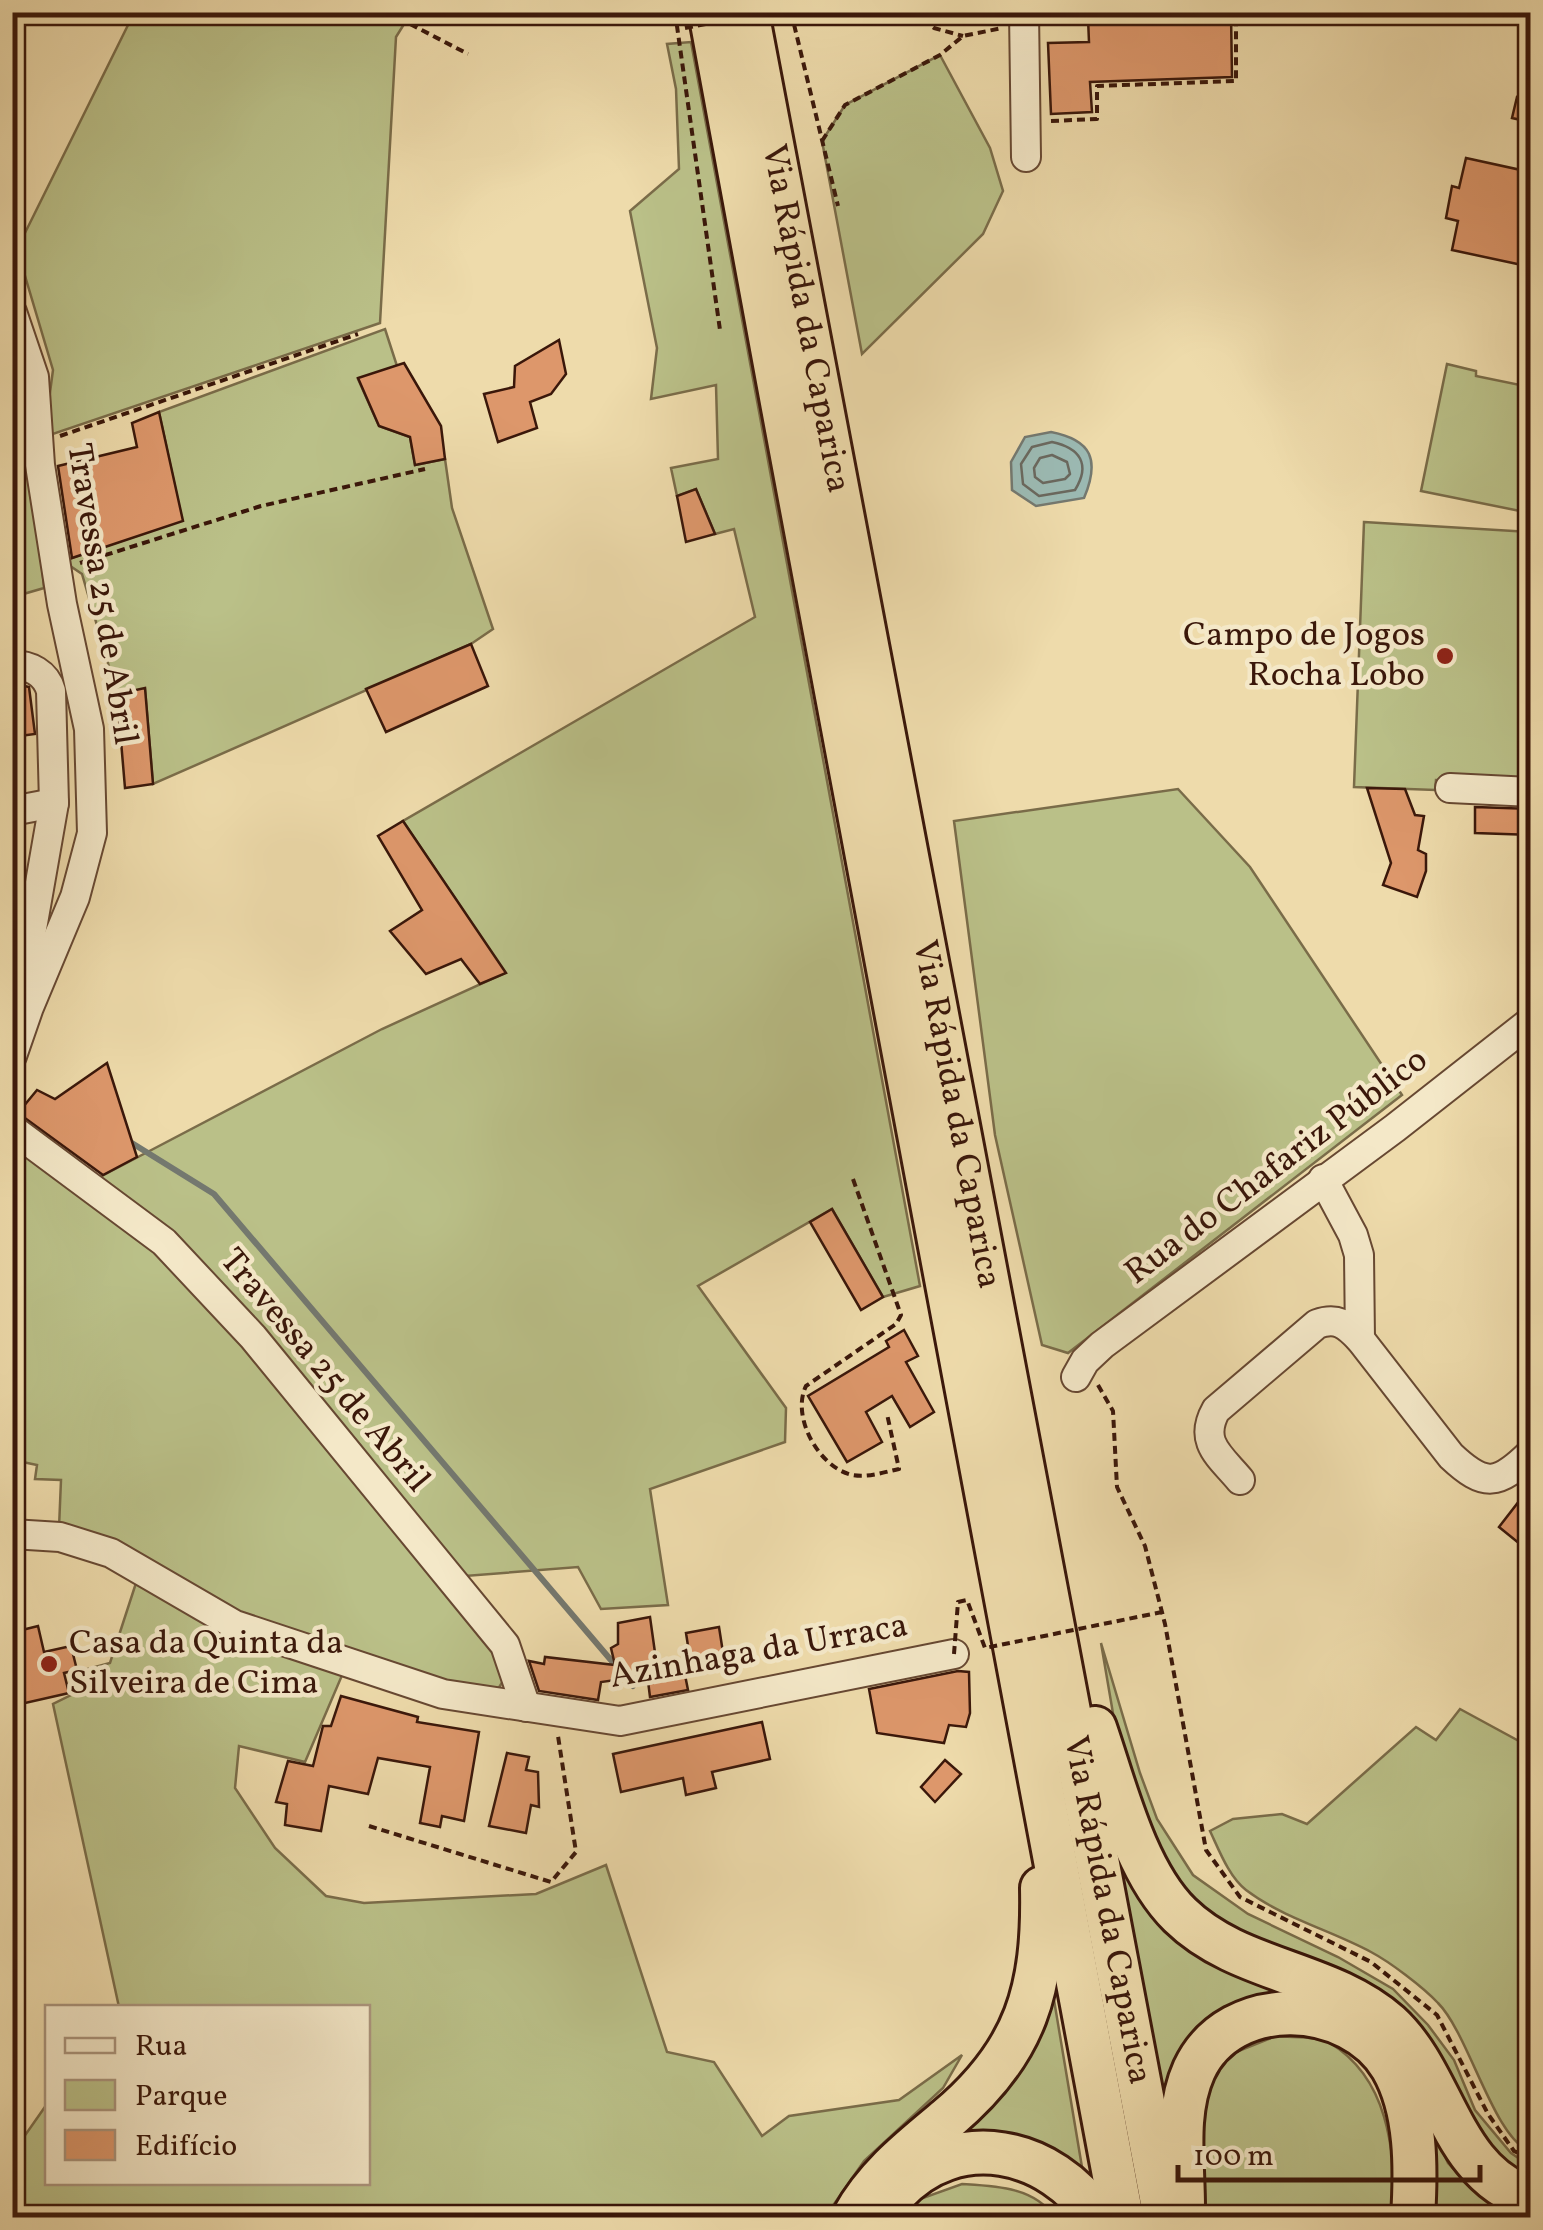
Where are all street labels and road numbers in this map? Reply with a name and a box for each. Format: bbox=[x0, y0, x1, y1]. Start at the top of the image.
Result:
street label: Via Rápida da Caparica bbox=[749, 140, 862, 497]
street label: Travessa 25 de Abril bbox=[53, 440, 149, 748]
street label: Via Rápida da Caparica bbox=[899, 936, 1012, 1293]
street label: Rua do Chafariz Público bbox=[1116, 1037, 1438, 1297]
street label: Travessa 25 de Abril bbox=[208, 1239, 440, 1503]
street label: Azinhaga da Urraca bbox=[606, 1602, 912, 1702]
street label: Via Rápida da Caparica bbox=[1050, 1732, 1163, 2088]

